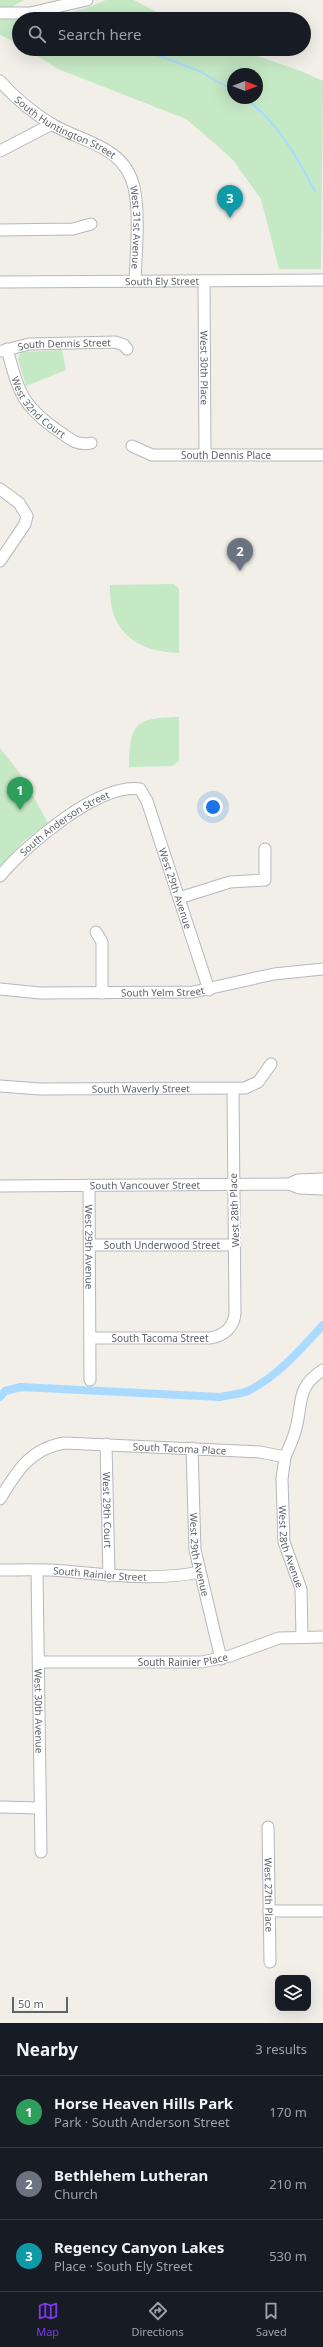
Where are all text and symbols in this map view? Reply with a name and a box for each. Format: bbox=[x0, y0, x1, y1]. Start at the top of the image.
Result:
search box bbox=[12, 12, 311, 56]
icon: search bbox=[26, 23, 48, 45]
text: Search here bbox=[58, 24, 141, 44]
north arrow bbox=[227, 68, 263, 104]
street label: South Huntington Street bbox=[12, 93, 119, 162]
street label: West 31st Avenue bbox=[127, 184, 144, 270]
pin: 3 bbox=[217, 185, 243, 218]
street label: South Ely Street bbox=[125, 274, 199, 288]
street label: West 30th Place bbox=[197, 331, 212, 406]
street label: South Dennis Street bbox=[16, 335, 111, 354]
street label: West 32nd Court bbox=[8, 374, 69, 441]
street label: South Dennis Place bbox=[181, 448, 272, 462]
pin: 2 bbox=[227, 538, 253, 571]
pin: 1 bbox=[7, 777, 33, 810]
street label: South Anderson Street bbox=[16, 787, 112, 859]
your location bbox=[203, 797, 223, 817]
street label: West 29th Avenue bbox=[156, 846, 196, 931]
street label: South Yelm Street bbox=[121, 983, 206, 999]
street label: South Waverly Street bbox=[92, 1081, 190, 1096]
street label: West 28th Place bbox=[226, 1172, 242, 1247]
street label: South Vancouver Street bbox=[90, 1178, 201, 1192]
street label: West 29th Avenue bbox=[82, 1205, 97, 1290]
street label: South Underwood Street bbox=[104, 1238, 221, 1252]
street label: South Tacoma Street bbox=[112, 1331, 209, 1345]
street label: South Tacoma Place bbox=[132, 1439, 227, 1457]
street label: West 29th Court bbox=[100, 1472, 115, 1549]
street label: West 28th Avenue bbox=[276, 1505, 307, 1590]
street label: West 29th Avenue bbox=[187, 1512, 213, 1598]
street label: South Rainier Street bbox=[53, 1563, 147, 1584]
street label: South Rainier Place bbox=[138, 1650, 230, 1669]
street label: West 30th Avenue bbox=[31, 1668, 47, 1754]
street label: West 27th Place bbox=[261, 1858, 277, 1933]
map controls bbox=[275, 1975, 311, 2011]
button: layers bbox=[275, 1975, 311, 2011]
scale bar bbox=[12, 1995, 68, 2014]
text: 50 m bbox=[18, 1996, 44, 2011]
text: Nearby bbox=[16, 2038, 78, 2061]
text: 3 results bbox=[255, 2040, 307, 2058]
text: Horse Heaven Hills Park bbox=[54, 2093, 233, 2113]
text: 1 bbox=[25, 2103, 33, 2121]
text: 170 m bbox=[269, 2103, 307, 2121]
text: Park · South Anderson Street bbox=[54, 2113, 230, 2131]
text: Bethlehem Lutheran bbox=[54, 2165, 208, 2185]
text: 2 bbox=[25, 2175, 33, 2193]
text: 210 m bbox=[269, 2175, 307, 2193]
text: Church bbox=[54, 2185, 98, 2203]
text: Regency Canyon Lakes bbox=[54, 2237, 224, 2257]
text: 3 bbox=[25, 2247, 33, 2265]
text: 530 m bbox=[269, 2247, 307, 2265]
text: Place · South Ely Street bbox=[54, 2257, 192, 2275]
tab: Map bbox=[36, 2300, 59, 2339]
tab: Directions bbox=[131, 2300, 184, 2339]
tab: Saved bbox=[256, 2300, 287, 2339]

